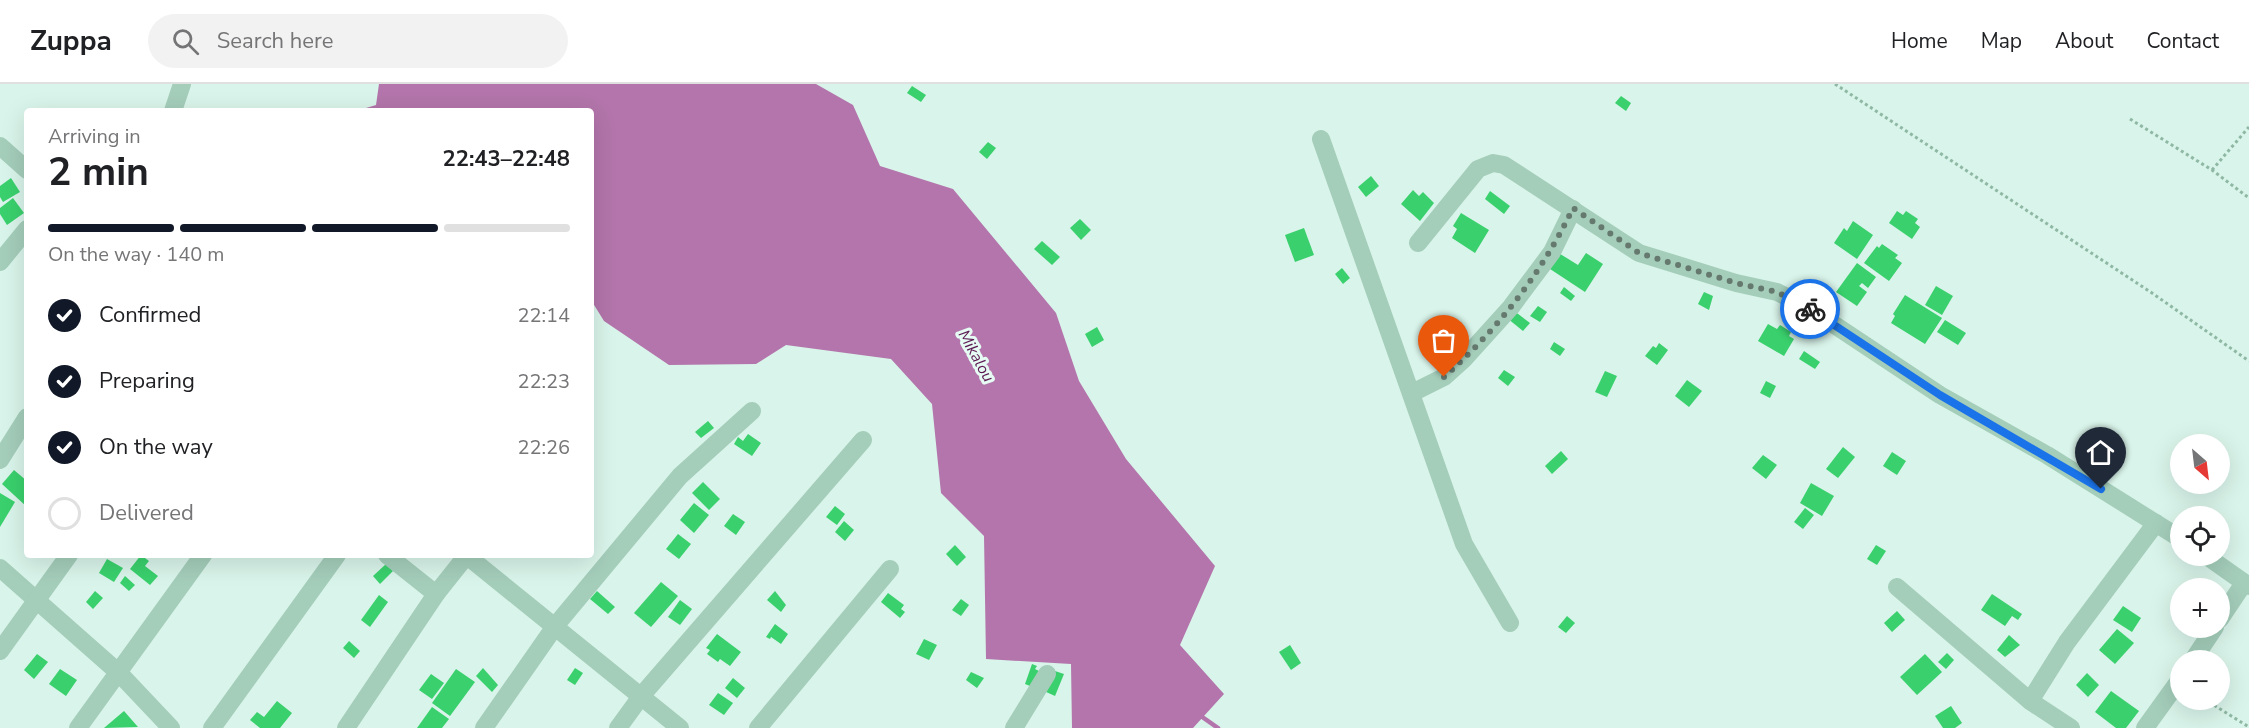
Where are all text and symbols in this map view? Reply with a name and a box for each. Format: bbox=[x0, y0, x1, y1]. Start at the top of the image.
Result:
search box bbox=[148, 14, 568, 68]
text: Zuppa bbox=[30, 22, 112, 60]
icon: search bbox=[169, 25, 202, 58]
text: Search here bbox=[217, 26, 333, 56]
text: Home bbox=[1891, 27, 1948, 55]
text: Map bbox=[1981, 27, 2022, 55]
text: About bbox=[2055, 27, 2113, 55]
text: Contact bbox=[2146, 27, 2219, 55]
text: Arriving in bbox=[48, 123, 141, 150]
text: 22:43–22:48 bbox=[442, 144, 570, 174]
text: 2 min bbox=[48, 146, 149, 199]
text: On the way · 140 m bbox=[48, 241, 224, 268]
courier bbox=[1780, 279, 1840, 339]
icon: bike bbox=[1794, 293, 1827, 326]
icon: check bbox=[48, 299, 81, 332]
text: Confirmed bbox=[99, 300, 201, 330]
text: 22:14 bbox=[517, 302, 570, 329]
pin bbox=[1418, 315, 1469, 377]
icon: bag bbox=[1427, 324, 1460, 357]
water label: Mikalou bbox=[953, 326, 999, 386]
icon: check bbox=[48, 365, 81, 398]
text: Preparing bbox=[99, 366, 195, 396]
text: 22:23 bbox=[517, 368, 570, 395]
pin bbox=[2075, 427, 2126, 489]
icon: check bbox=[48, 431, 81, 464]
text: On the way bbox=[99, 432, 213, 462]
text: 22:26 bbox=[517, 434, 570, 461]
north arrow bbox=[2170, 434, 2230, 494]
map controls bbox=[2170, 434, 2230, 710]
icon: home bbox=[2084, 436, 2117, 469]
text: Delivered bbox=[99, 498, 194, 528]
button: locate bbox=[2170, 506, 2230, 566]
button: + bbox=[2170, 578, 2230, 638]
button: − bbox=[2170, 650, 2230, 710]

